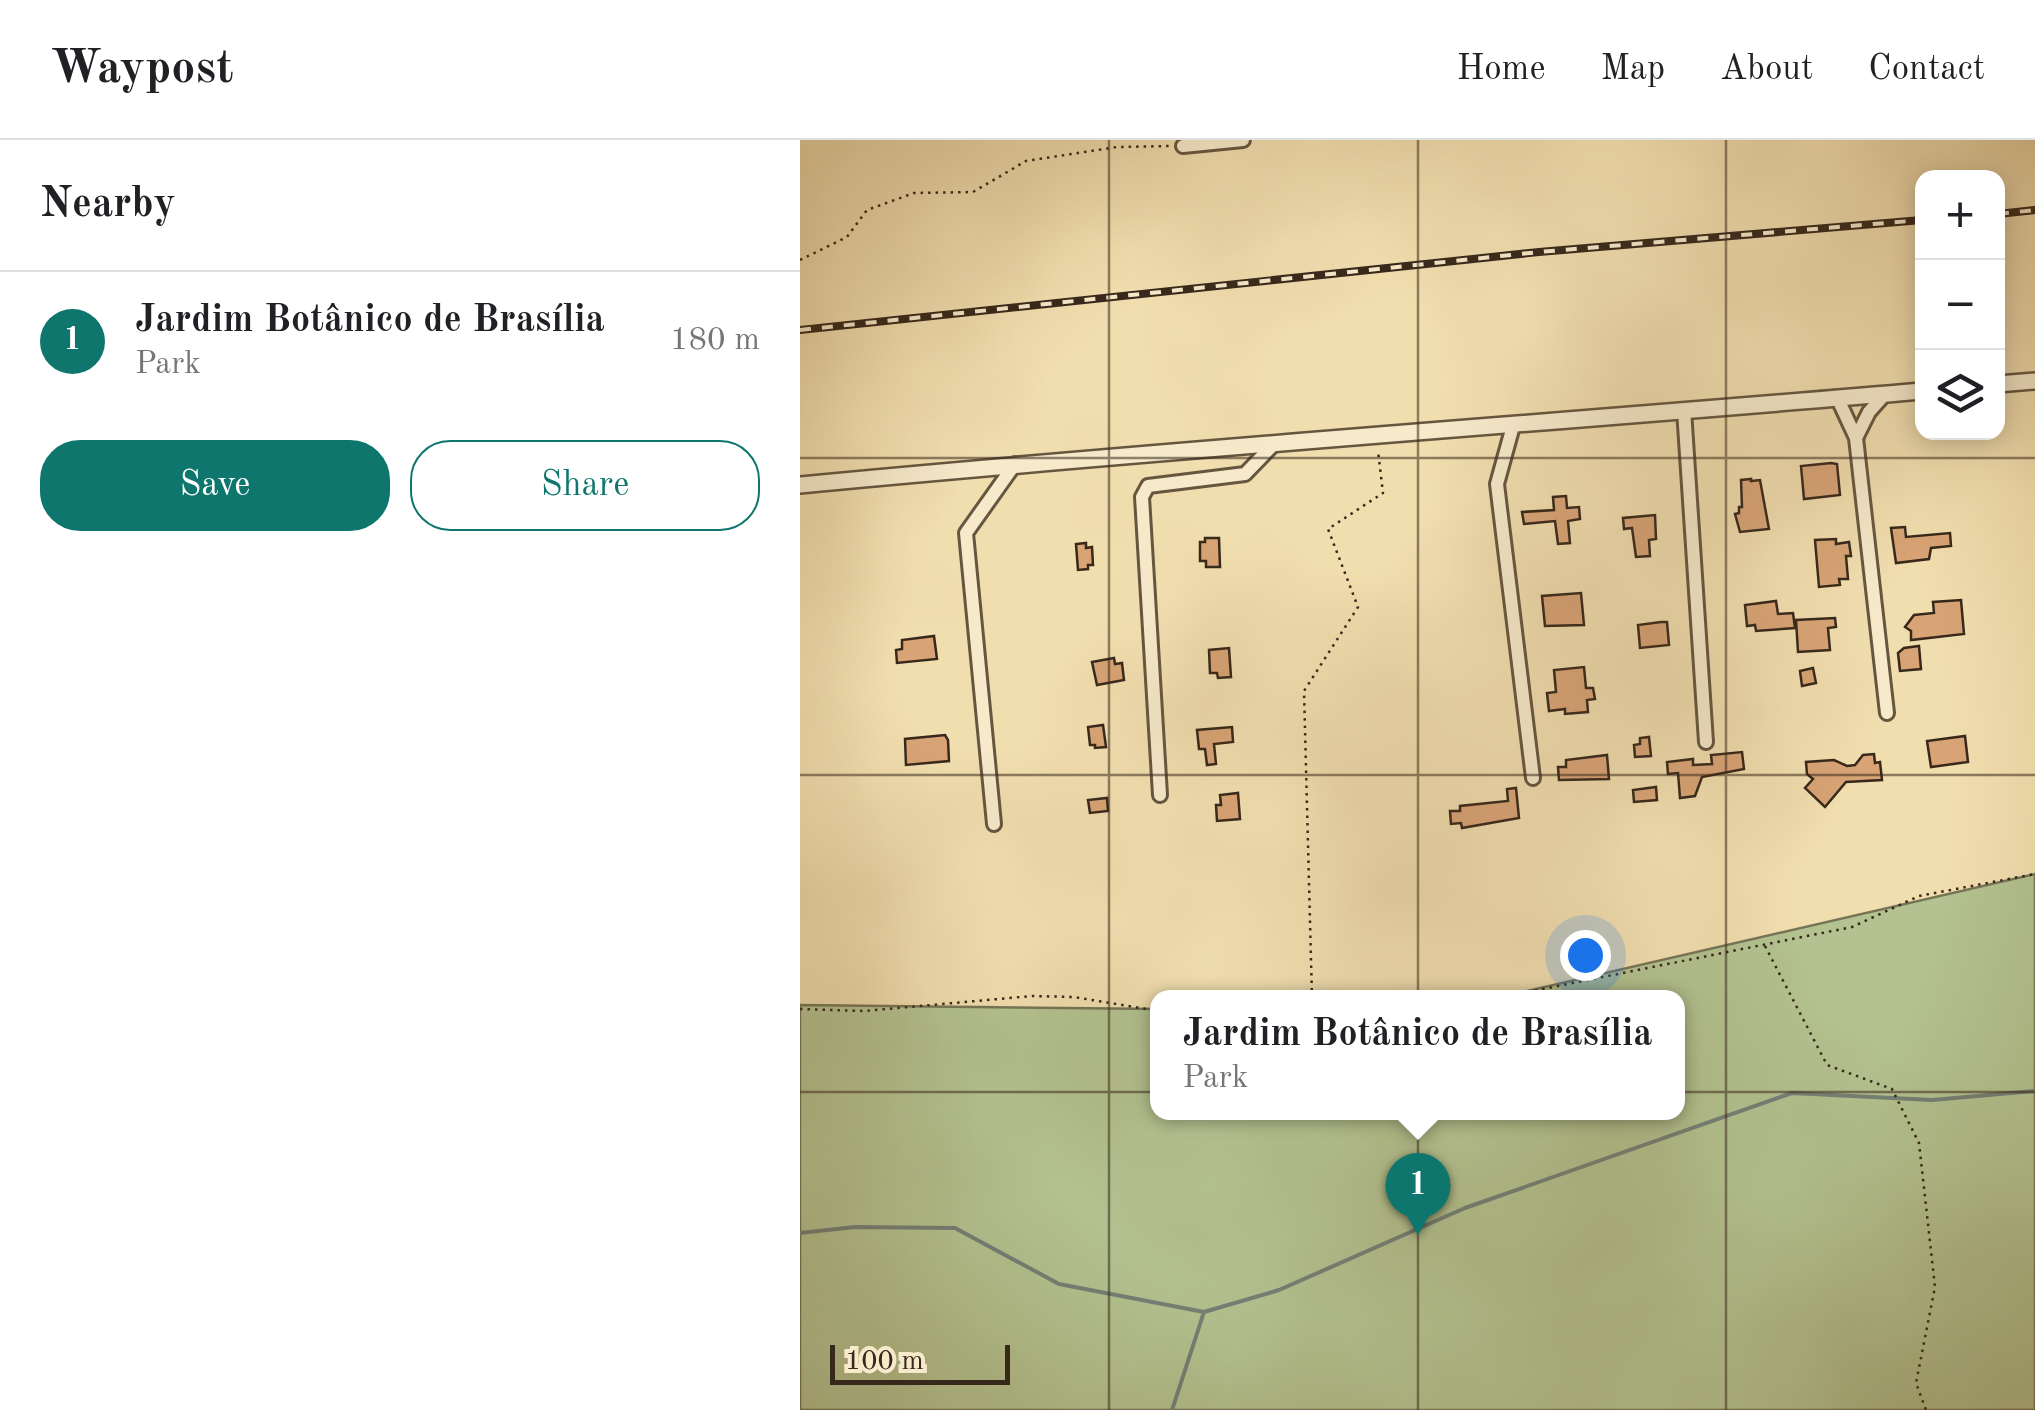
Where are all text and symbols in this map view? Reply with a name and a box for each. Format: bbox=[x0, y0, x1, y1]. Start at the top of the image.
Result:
text: Waypost bbox=[50, 45, 234, 93]
text: Home bbox=[1457, 52, 1546, 87]
text: Map bbox=[1601, 52, 1665, 87]
text: About bbox=[1720, 52, 1813, 87]
text: Contact bbox=[1868, 52, 1985, 87]
map controls bbox=[1915, 170, 2005, 440]
button: + bbox=[1915, 170, 2005, 260]
text: Nearby bbox=[40, 184, 176, 226]
button: − bbox=[1915, 260, 2005, 350]
text: Jardim Botânico de Brasília bbox=[135, 302, 605, 340]
text: 1 bbox=[63, 325, 82, 357]
text: 180 m bbox=[670, 325, 760, 357]
text: Park bbox=[135, 349, 201, 381]
button: layers bbox=[1915, 350, 2005, 440]
button: Save bbox=[40, 440, 390, 531]
button: Share bbox=[410, 440, 760, 531]
your location bbox=[1560, 930, 1611, 981]
popup bbox=[1150, 990, 1685, 1120]
text: Jardim Botânico de Brasília bbox=[1183, 1016, 1652, 1054]
text: Park bbox=[1183, 1063, 1248, 1095]
pin: 1 bbox=[1386, 1152, 1450, 1235]
scale bar bbox=[830, 1340, 1010, 1384]
text: 100 m bbox=[845, 1348, 924, 1376]

